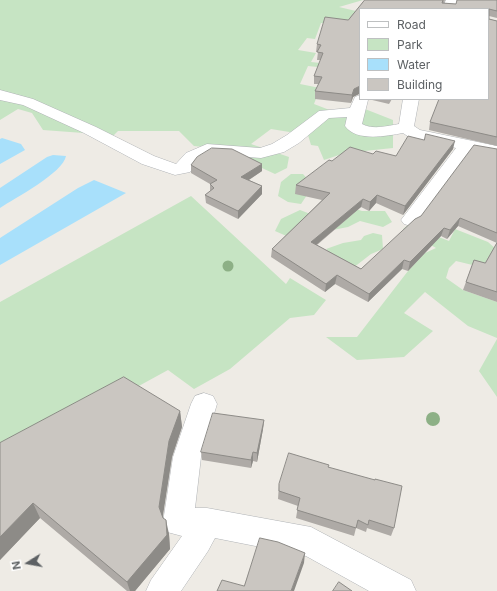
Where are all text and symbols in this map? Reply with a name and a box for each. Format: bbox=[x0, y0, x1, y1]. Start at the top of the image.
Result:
legend bbox=[359, 8, 489, 100]
text: Road bbox=[397, 17, 426, 32]
text: Park bbox=[397, 37, 423, 52]
text: Water bbox=[397, 57, 430, 72]
text: Building bbox=[397, 77, 442, 92]
north arrow bbox=[8, 543, 48, 583]
text: N bbox=[9, 560, 24, 571]

